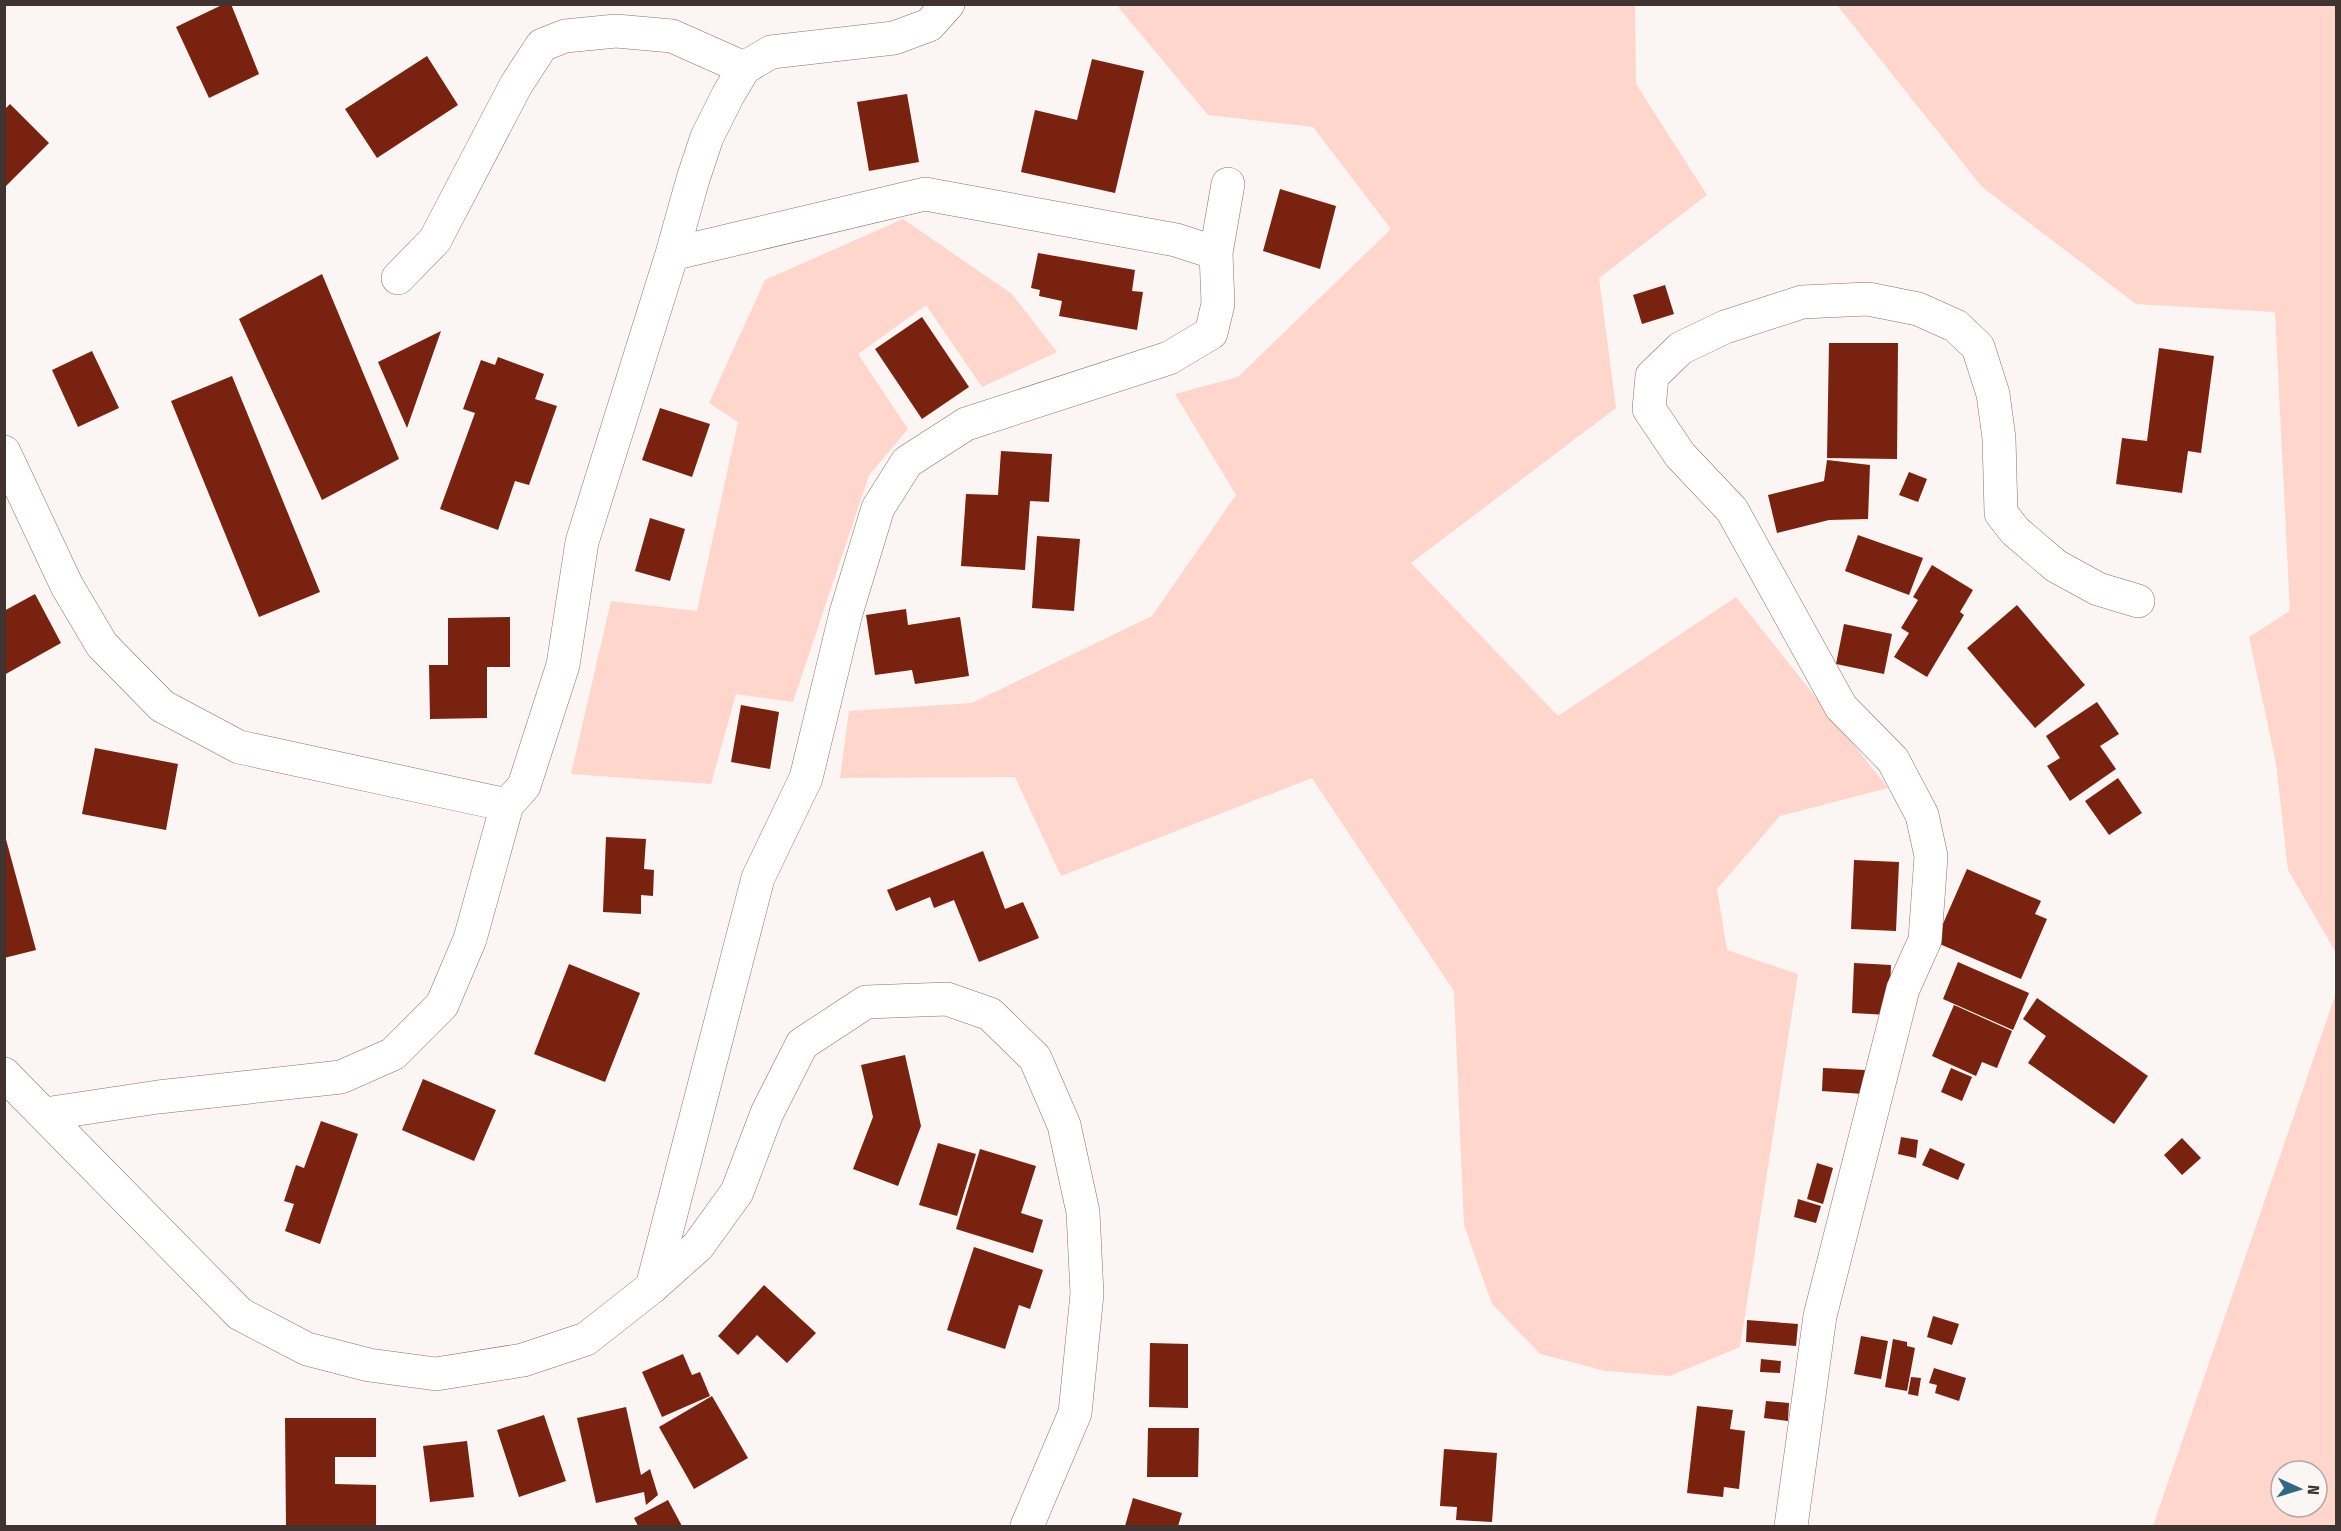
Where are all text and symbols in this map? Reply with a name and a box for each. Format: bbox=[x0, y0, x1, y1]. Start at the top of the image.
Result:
north arrow bbox=[2269, 1459, 2329, 1519]
text: N bbox=[2304, 1485, 2323, 1495]

